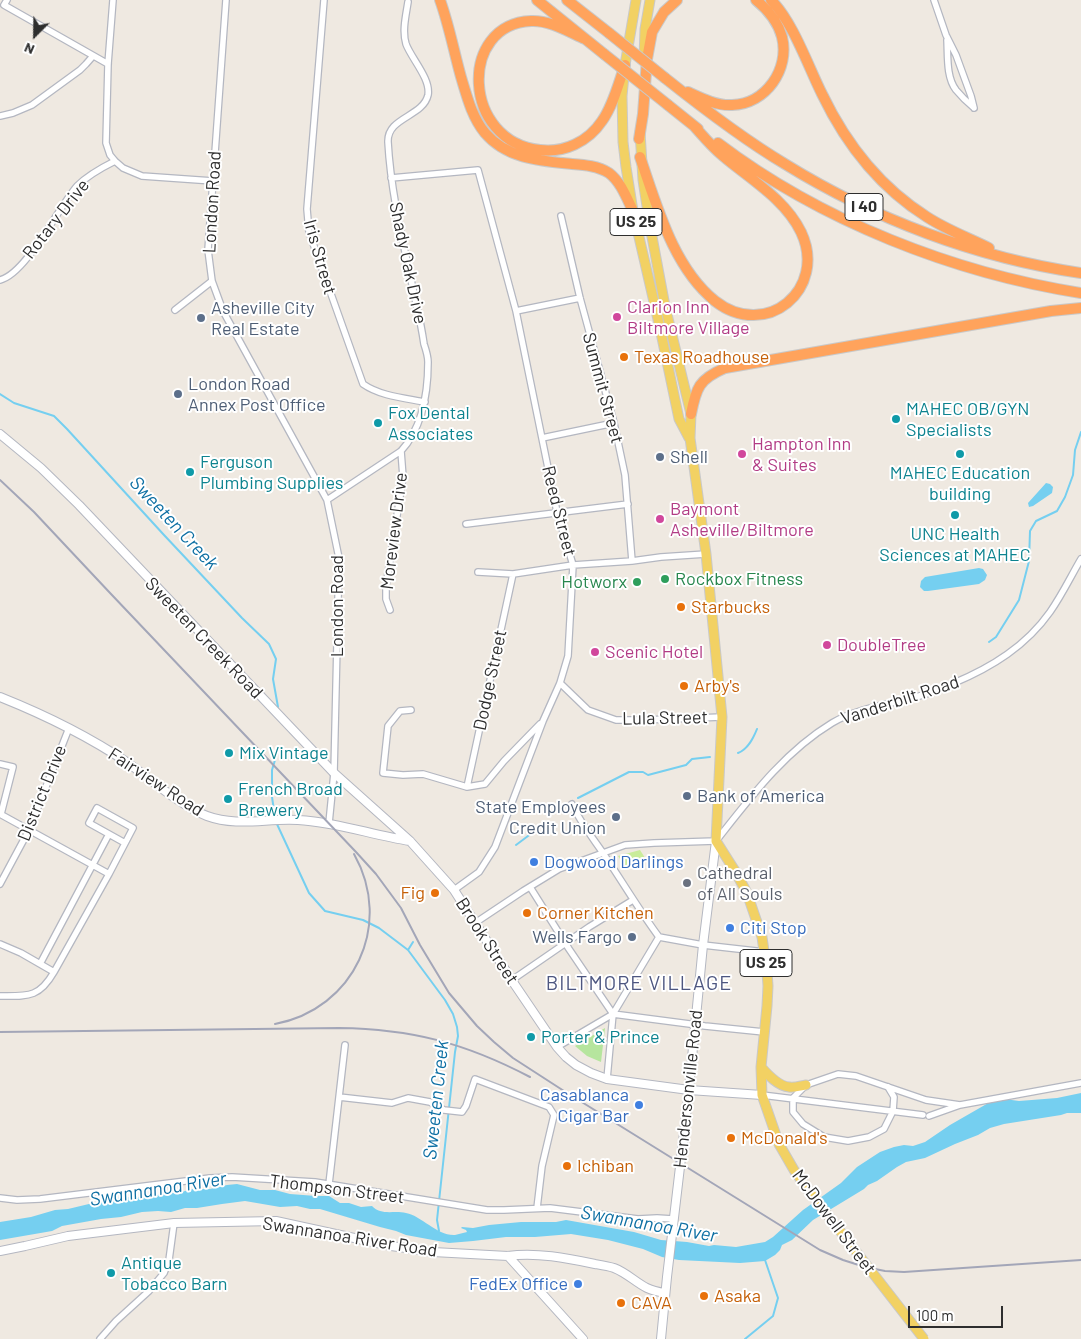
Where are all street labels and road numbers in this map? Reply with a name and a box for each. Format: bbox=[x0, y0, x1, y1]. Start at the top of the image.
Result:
street label: London Road bbox=[199, 150, 225, 254]
street label: Rotary Drive bbox=[18, 175, 94, 263]
road number: I 40 bbox=[845, 193, 883, 220]
street label: Shady Oak Drive bbox=[385, 200, 431, 326]
road number: US 25 bbox=[610, 208, 662, 236]
street label: Iris Street bbox=[299, 217, 341, 297]
street label: Summit Street bbox=[578, 330, 628, 446]
street label: Reed Street bbox=[537, 463, 581, 559]
street label: Moreview Drive bbox=[376, 471, 412, 591]
street label: London Road bbox=[326, 555, 348, 657]
street label: Sweeten Creek Road bbox=[141, 573, 267, 703]
street label: Dodge Street bbox=[469, 628, 511, 732]
street label: Vanderbilt Road bbox=[838, 671, 962, 729]
street label: Lula Street bbox=[622, 706, 708, 730]
street label: District Drive bbox=[13, 742, 71, 844]
street label: Fairview Road bbox=[104, 743, 208, 821]
street label: Brook Street bbox=[451, 894, 523, 988]
road number: US 25 bbox=[740, 950, 792, 976]
street label: Hendersonville Road bbox=[669, 1009, 707, 1169]
street label: McDowell Street bbox=[787, 1165, 881, 1279]
street label: Thompson Street bbox=[269, 1170, 405, 1208]
street label: Swannanoa River Road bbox=[261, 1213, 439, 1261]

